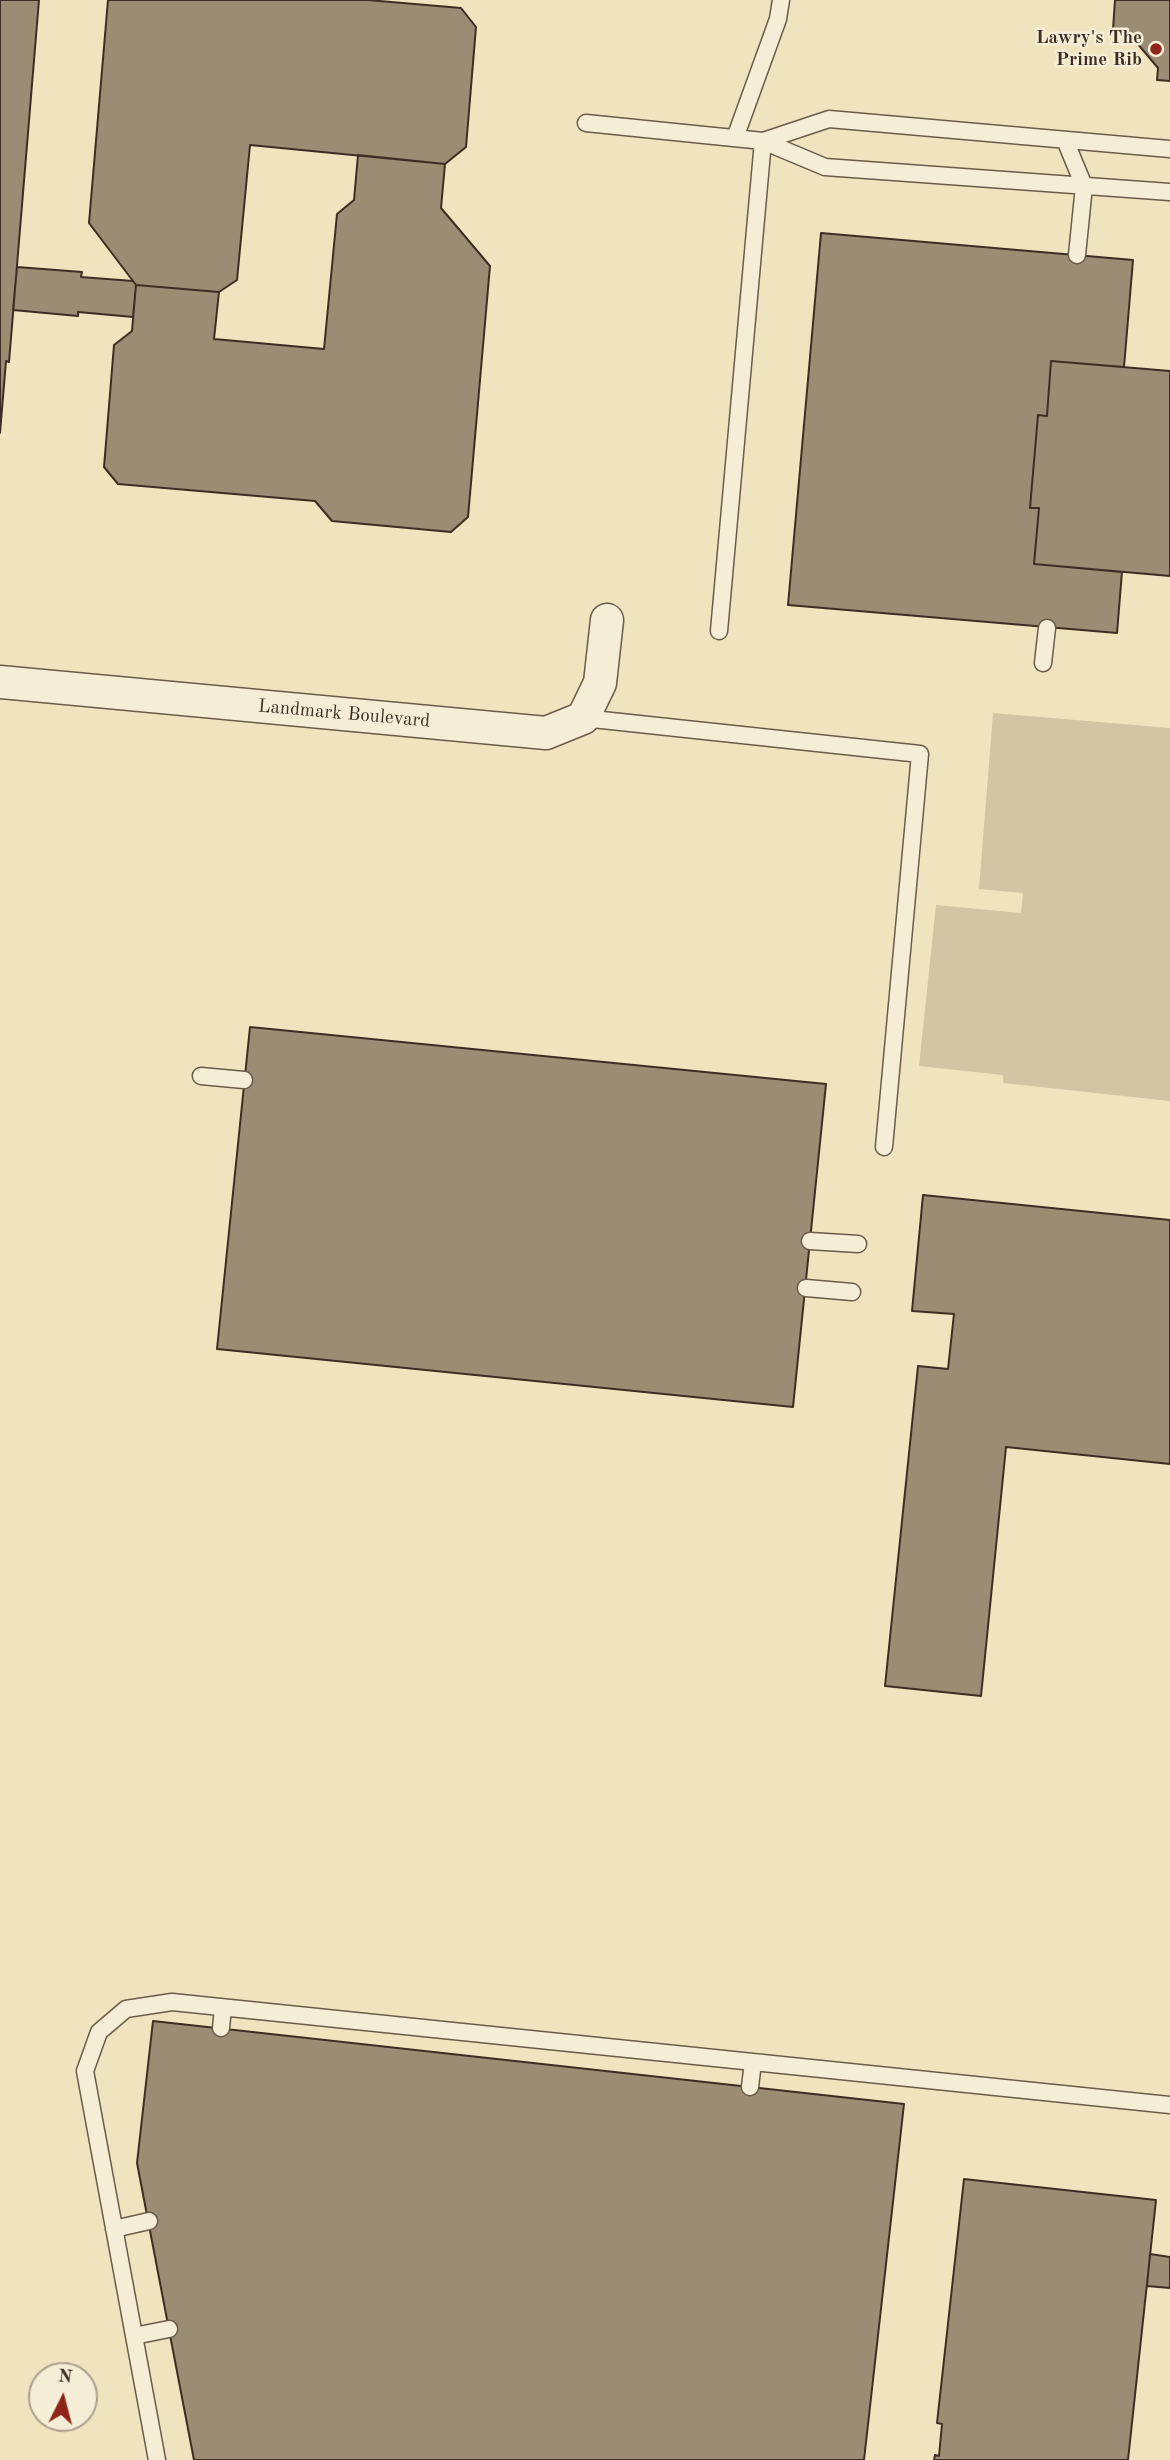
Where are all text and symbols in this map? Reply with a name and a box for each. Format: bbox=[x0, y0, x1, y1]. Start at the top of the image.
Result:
place label: Lawry's The Prime Rib bbox=[1036, 27, 1142, 71]
marker: Lawry's The Prime Rib bbox=[1148, 41, 1164, 57]
street label: Landmark Boulevard bbox=[257, 695, 431, 733]
north arrow bbox=[28, 2362, 98, 2432]
text: N bbox=[57, 2367, 73, 2388]

